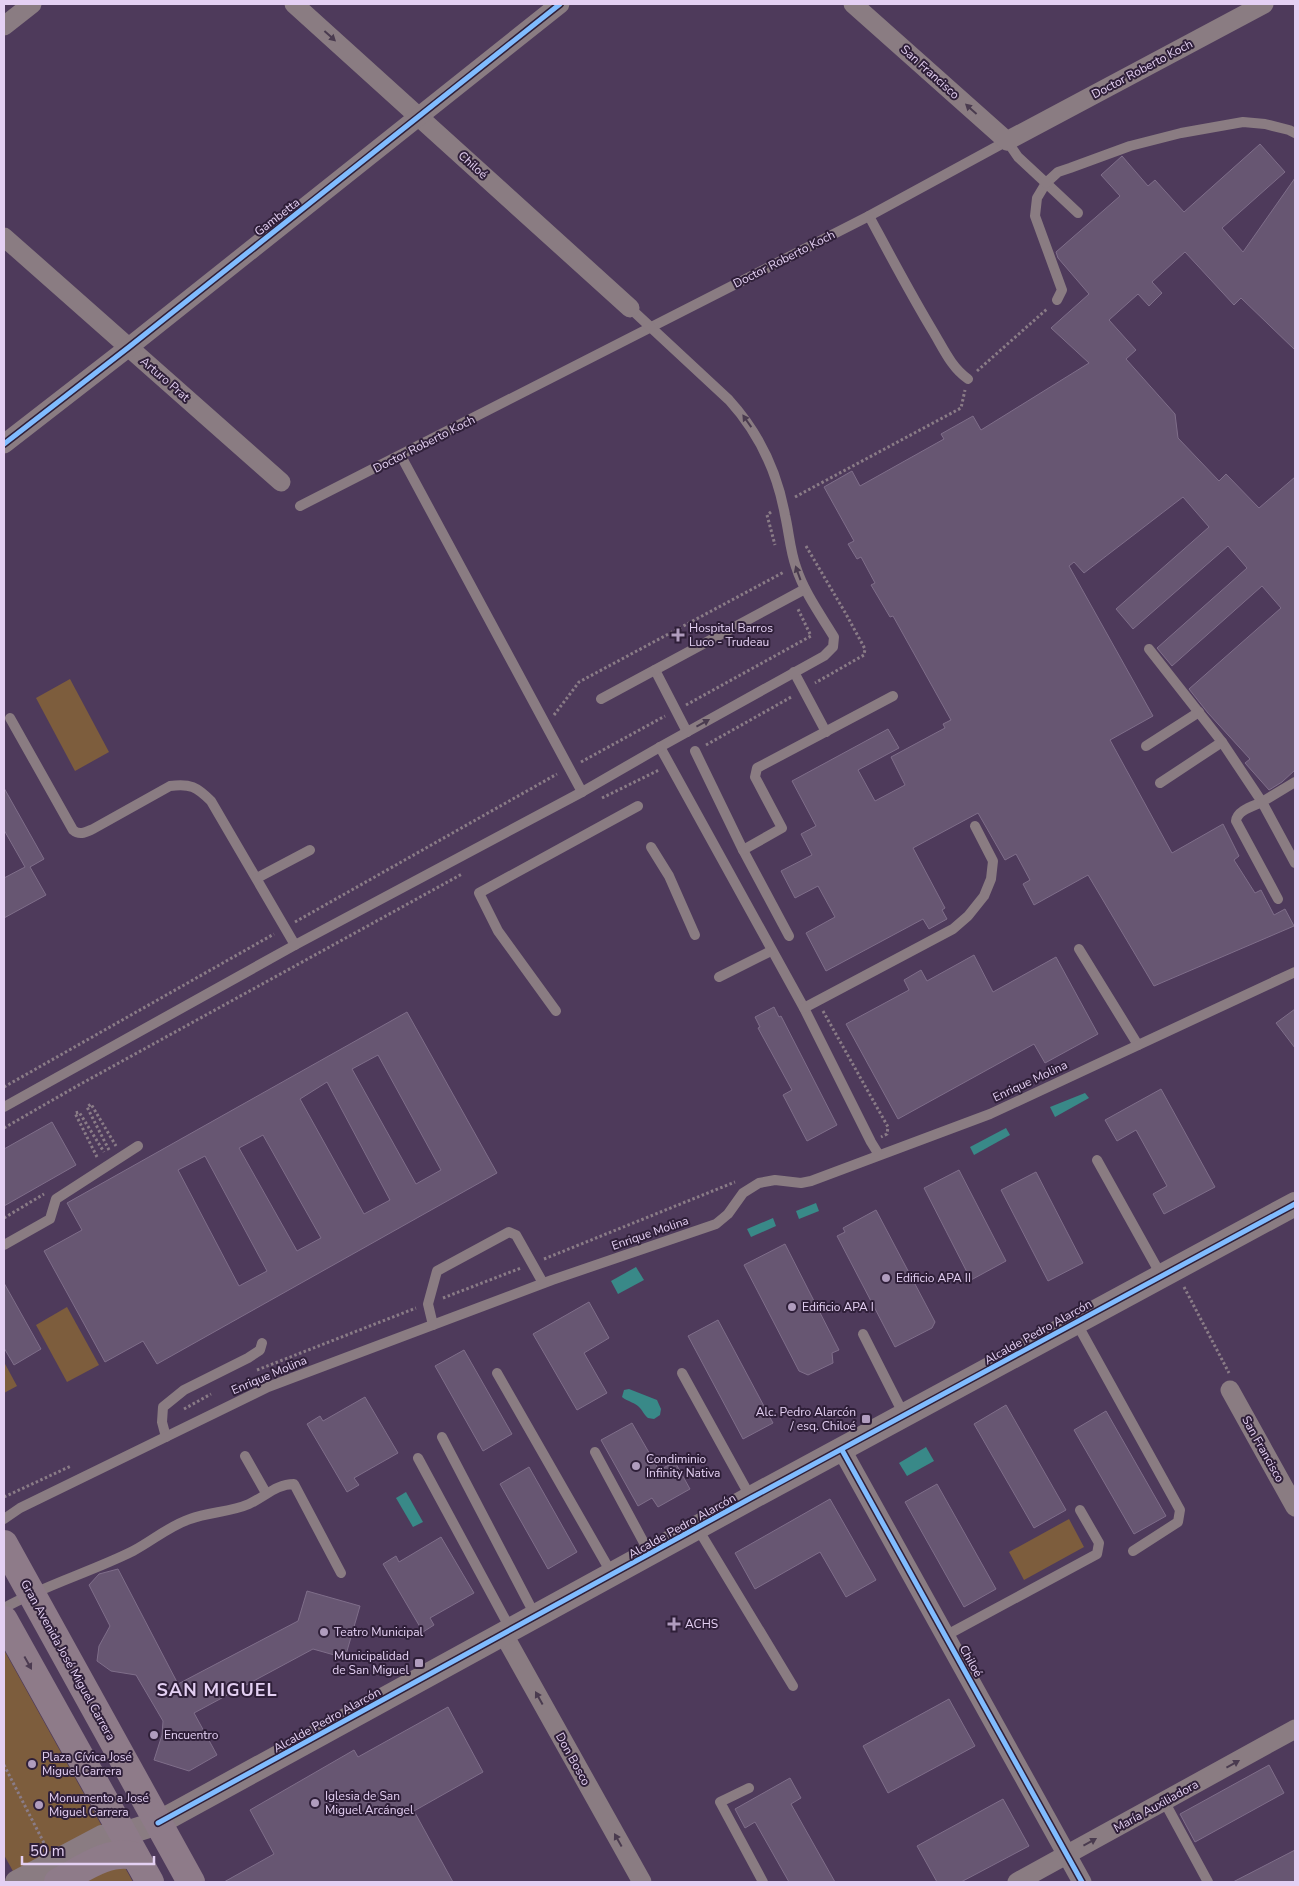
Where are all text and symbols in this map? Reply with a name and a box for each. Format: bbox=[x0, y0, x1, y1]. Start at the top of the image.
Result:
one-way arrow bbox=[324, 31, 337, 42]
street label: Doctor Roberto Koch bbox=[1089, 36, 1195, 102]
street label: San Francisco bbox=[897, 41, 963, 103]
one-way arrow bbox=[964, 103, 977, 114]
street label: Chiloé bbox=[455, 148, 491, 182]
street label: Gambetta bbox=[251, 194, 303, 240]
street label: Doctor Roberto Koch bbox=[730, 226, 838, 292]
street label: Arturo Prat bbox=[137, 353, 194, 405]
street label: Doctor Roberto Koch bbox=[370, 411, 478, 477]
one-way arrow bbox=[742, 414, 752, 428]
one-way arrow bbox=[794, 565, 802, 580]
place label: Hospital Barros Luco - Trudeau bbox=[689, 620, 773, 650]
marker: Hospital Barros Luco - Trudeau bbox=[671, 628, 685, 642]
one-way arrow bbox=[695, 719, 710, 727]
street label: Enrique Molina bbox=[990, 1057, 1070, 1105]
street label: Enrique Molina bbox=[609, 1212, 691, 1254]
place label: Edificio APA II bbox=[896, 1270, 971, 1286]
marker: Edificio APA II bbox=[880, 1272, 892, 1284]
street label: Alcalde Pedro Alarcón bbox=[981, 1296, 1095, 1368]
place label: Edificio APA I bbox=[802, 1299, 874, 1315]
marker: Edificio APA I bbox=[786, 1301, 798, 1313]
street label: Enrique Molina bbox=[229, 1352, 309, 1398]
place label: Alc. Pedro Alarcón / esq. Chiloé bbox=[756, 1404, 856, 1434]
marker: Alc. Pedro Alarcón / esq. Chiloé bbox=[860, 1413, 872, 1425]
street label: San Francisco bbox=[1238, 1413, 1288, 1485]
place label: Condiminio Infinity Nativa bbox=[646, 1451, 720, 1481]
marker: Condiminio Infinity Nativa bbox=[630, 1460, 642, 1472]
street label: Alcalde Pedro Alarcón bbox=[625, 1490, 739, 1562]
street label: Gran Avenida José Miguel Carrera bbox=[17, 1577, 119, 1743]
place label: ACHS bbox=[685, 1616, 718, 1632]
marker: ACHS bbox=[667, 1617, 681, 1631]
place label: Teatro Municipal bbox=[334, 1624, 424, 1640]
marker: Teatro Municipal bbox=[318, 1626, 330, 1638]
street label: Chiloé bbox=[956, 1642, 986, 1680]
place label: Municipalidad de San Miguel bbox=[332, 1648, 409, 1678]
one-way arrow bbox=[23, 1656, 32, 1669]
marker: Municipalidad de San Miguel bbox=[413, 1657, 425, 1669]
district label: SAN MIGUEL bbox=[156, 1678, 278, 1702]
street label: Alcalde Pedro Alarcón bbox=[270, 1684, 384, 1756]
one-way arrow bbox=[535, 1690, 543, 1705]
place label: Encuentro bbox=[164, 1727, 219, 1743]
marker: Encuentro bbox=[148, 1729, 160, 1741]
street label: Don Bosco bbox=[552, 1730, 594, 1789]
place label: Plaza Cívica José Miguel Carrera bbox=[42, 1749, 132, 1779]
marker: Plaza Cívica José Miguel Carrera bbox=[26, 1758, 38, 1770]
one-way arrow bbox=[1226, 1759, 1239, 1768]
street label: María Auxiliadora bbox=[1111, 1776, 1201, 1836]
place label: Iglesia de San Miguel Arcángel bbox=[325, 1788, 414, 1818]
place label: Monumento a José Miguel Carrera bbox=[49, 1790, 149, 1820]
marker: Iglesia de San Miguel Arcángel bbox=[309, 1797, 321, 1809]
marker: Monumento a José Miguel Carrera bbox=[33, 1799, 45, 1811]
one-way arrow bbox=[614, 1832, 622, 1847]
scale bar bbox=[22, 1834, 155, 1866]
one-way arrow bbox=[1083, 1838, 1097, 1846]
text: 50 m bbox=[30, 1841, 65, 1861]

